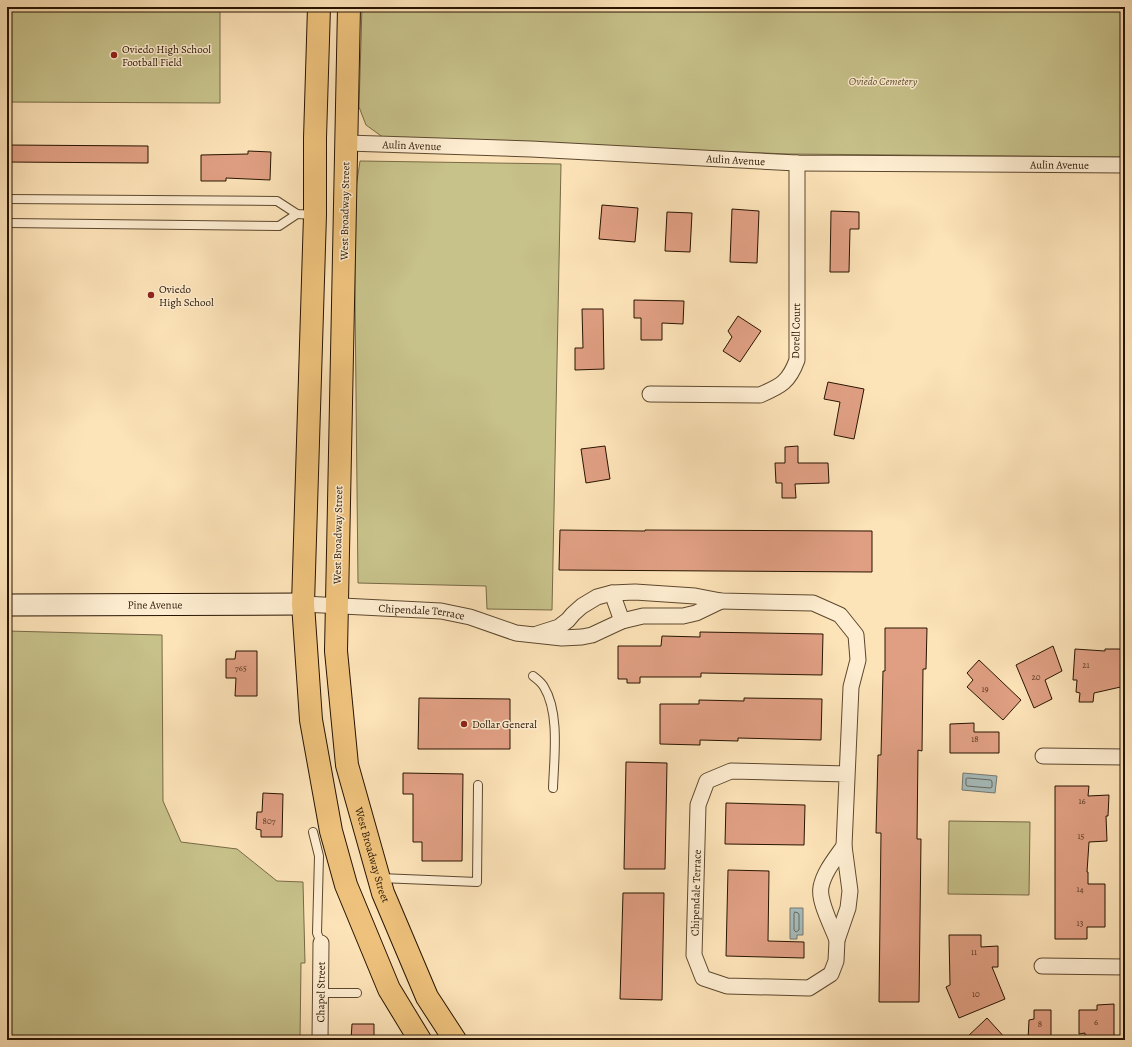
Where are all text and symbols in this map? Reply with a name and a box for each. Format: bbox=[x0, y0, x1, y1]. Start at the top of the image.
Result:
place label: Oviedo High School Football Field bbox=[122, 42, 211, 70]
marker: Oviedo High School Football Field bbox=[109, 50, 119, 60]
park label: Oviedo Cemetery bbox=[849, 74, 917, 89]
street label: Aulin Avenue bbox=[381, 137, 442, 154]
street label: Aulin Avenue bbox=[705, 151, 766, 169]
street label: Aulin Avenue bbox=[1029, 157, 1089, 172]
street label: West Broadway Street bbox=[337, 161, 353, 261]
place label: Oviedo High School bbox=[159, 282, 214, 310]
marker: Oviedo High School bbox=[146, 290, 156, 300]
street label: Dorell Court bbox=[788, 303, 804, 359]
street label: West Broadway Street bbox=[330, 485, 346, 585]
street label: Pine Avenue bbox=[127, 597, 183, 612]
street label: Chipendale Terrace bbox=[378, 600, 466, 623]
house number: 21 bbox=[1082, 659, 1090, 671]
house number: 765 bbox=[235, 662, 247, 674]
house number: 20 bbox=[1031, 671, 1041, 683]
house number: 19 bbox=[981, 683, 989, 695]
place label: Dollar General bbox=[472, 717, 537, 732]
marker: Dollar General bbox=[459, 719, 469, 729]
house number: 18 bbox=[971, 733, 979, 745]
house number: 16 bbox=[1078, 795, 1086, 807]
street label: West Broadway Street bbox=[351, 804, 394, 905]
house number: 807 bbox=[263, 815, 276, 827]
house number: 15 bbox=[1078, 830, 1085, 842]
street label: Chipendale Terrace bbox=[687, 849, 704, 936]
house number: 14 bbox=[1076, 883, 1084, 895]
house number: 13 bbox=[1077, 917, 1084, 929]
house number: 11 bbox=[971, 946, 977, 958]
street label: Chapel Street bbox=[313, 961, 328, 1022]
house number: 10 bbox=[972, 988, 980, 1000]
house number: 6 bbox=[1094, 1016, 1098, 1028]
house number: 8 bbox=[1038, 1018, 1042, 1030]

